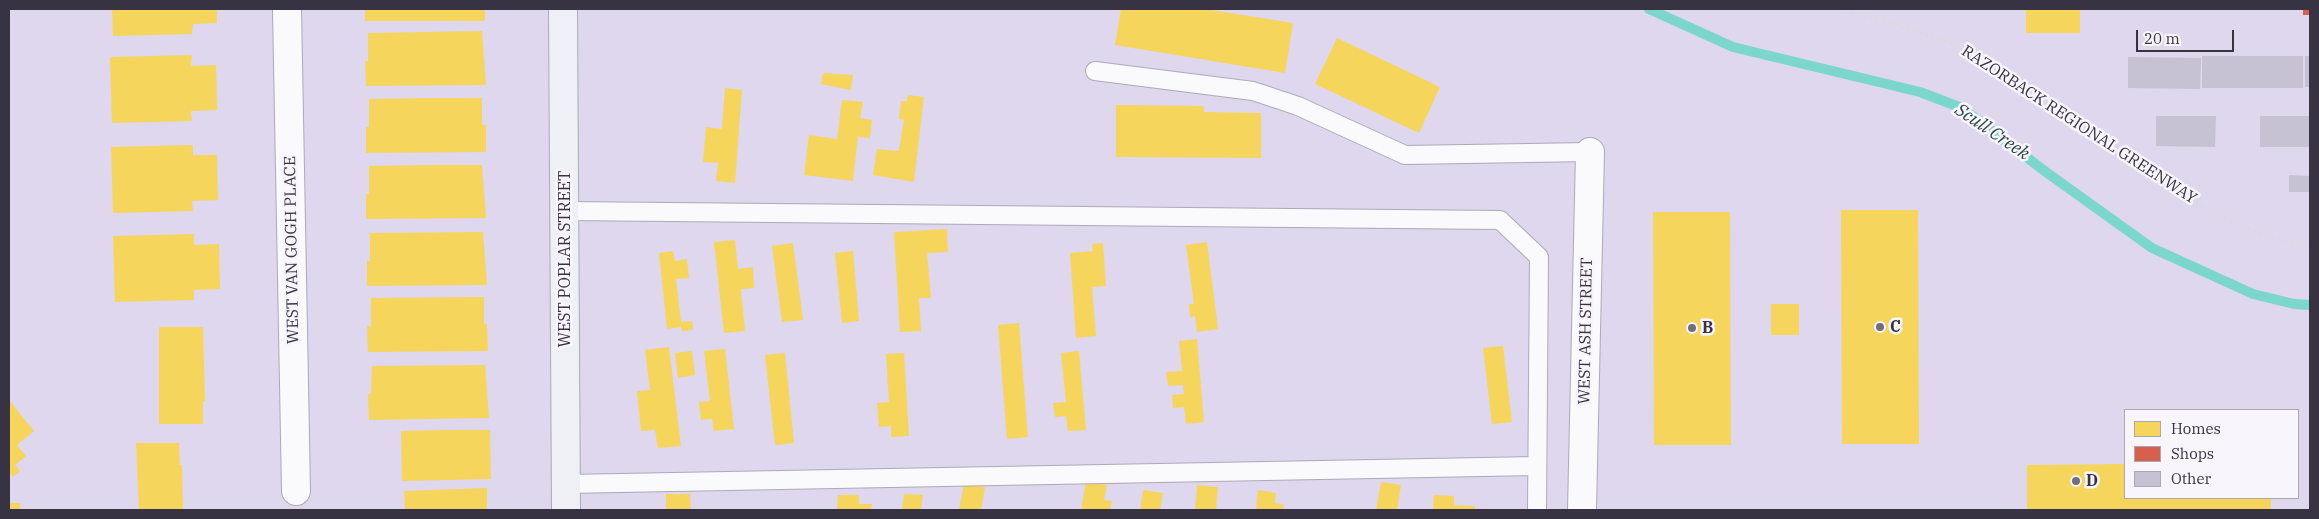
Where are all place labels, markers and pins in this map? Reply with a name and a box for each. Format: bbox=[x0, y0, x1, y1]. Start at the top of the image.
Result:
place label: C bbox=[1890, 317, 1901, 337]
place label: B bbox=[1702, 318, 1713, 338]
marker: C bbox=[1874, 321, 1886, 333]
marker: B bbox=[1686, 322, 1698, 334]
place label: D bbox=[2086, 471, 2098, 491]
marker: D bbox=[2070, 475, 2082, 487]

